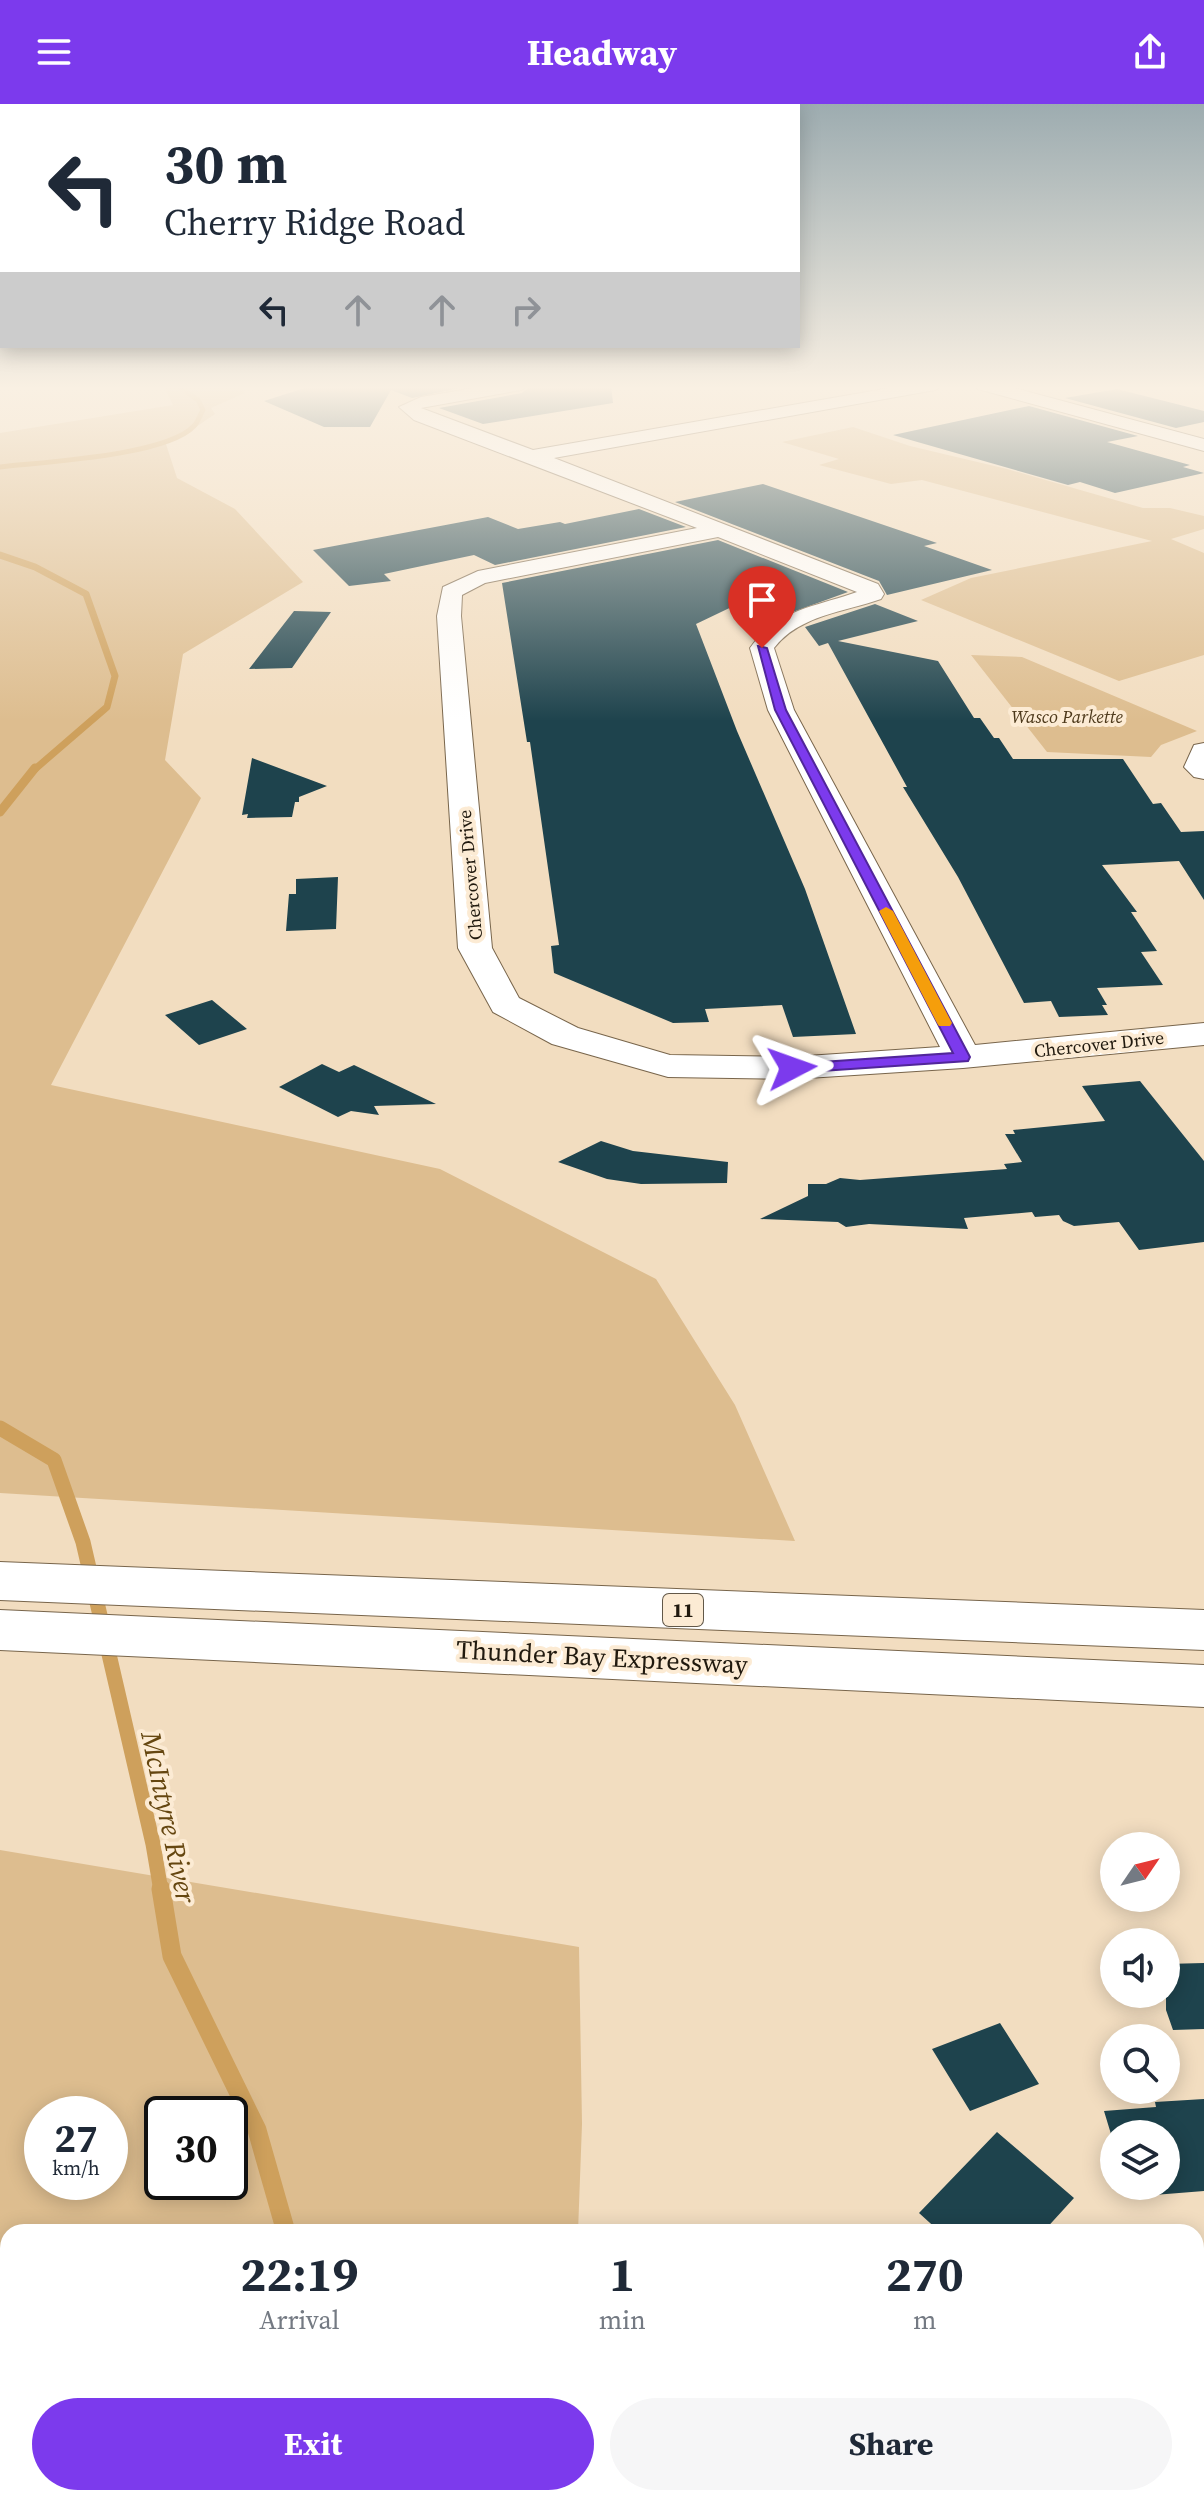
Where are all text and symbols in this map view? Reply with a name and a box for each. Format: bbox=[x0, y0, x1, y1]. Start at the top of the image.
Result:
text: Headway bbox=[527, 28, 677, 77]
icon: menu bbox=[32, 30, 76, 74]
icon: share bbox=[1128, 30, 1172, 74]
text: 30 m bbox=[164, 125, 287, 202]
icon: left bbox=[32, 136, 136, 240]
text: Cherry Ridge Road bbox=[164, 198, 465, 247]
icon: left bbox=[252, 288, 296, 332]
icon: ahead bbox=[336, 288, 380, 332]
icon: ahead bbox=[420, 288, 464, 332]
icon: right bbox=[504, 288, 548, 332]
pin bbox=[728, 566, 796, 648]
icon: arrive bbox=[740, 578, 784, 622]
park label: Wasco Parkette bbox=[1011, 704, 1123, 729]
street label: Chercover Drive bbox=[452, 809, 488, 941]
street label: Chercover Drive bbox=[1033, 1025, 1165, 1063]
position arrow bbox=[750, 1026, 834, 1110]
road number: 11 bbox=[663, 1594, 703, 1626]
street label: Thunder Bay Expressway bbox=[455, 1631, 750, 1683]
water label: McIntyre River bbox=[132, 1727, 206, 1907]
north arrow bbox=[1100, 1832, 1180, 1912]
map controls bbox=[1100, 1832, 1180, 2200]
button: sound bbox=[1100, 1928, 1180, 2008]
button: search bbox=[1100, 2024, 1180, 2104]
speed limit sign: 30 bbox=[144, 2096, 248, 2200]
text: 27 bbox=[54, 2111, 98, 2165]
button: layers bbox=[1100, 2120, 1180, 2200]
text: km/h bbox=[52, 2154, 100, 2182]
text: 22:19 bbox=[240, 2241, 359, 2307]
text: 1 bbox=[609, 2241, 635, 2307]
text: 270 bbox=[886, 2241, 964, 2307]
text: Arrival bbox=[259, 2302, 340, 2338]
text: min bbox=[599, 2302, 646, 2338]
text: m bbox=[913, 2302, 937, 2338]
button: Exit bbox=[32, 2398, 594, 2490]
button: Share bbox=[610, 2398, 1172, 2490]

